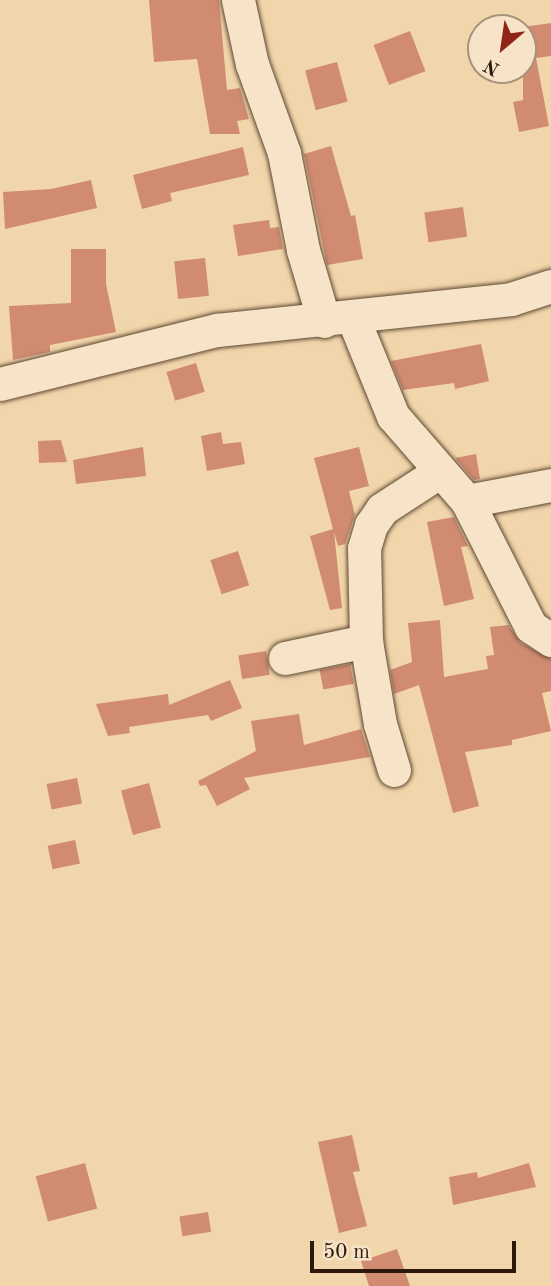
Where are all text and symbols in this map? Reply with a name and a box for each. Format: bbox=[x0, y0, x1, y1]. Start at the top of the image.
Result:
north arrow bbox=[467, 14, 537, 84]
text: N bbox=[482, 54, 504, 78]
scale bar bbox=[313, 1226, 520, 1270]
text: 50 m bbox=[323, 1242, 370, 1263]

